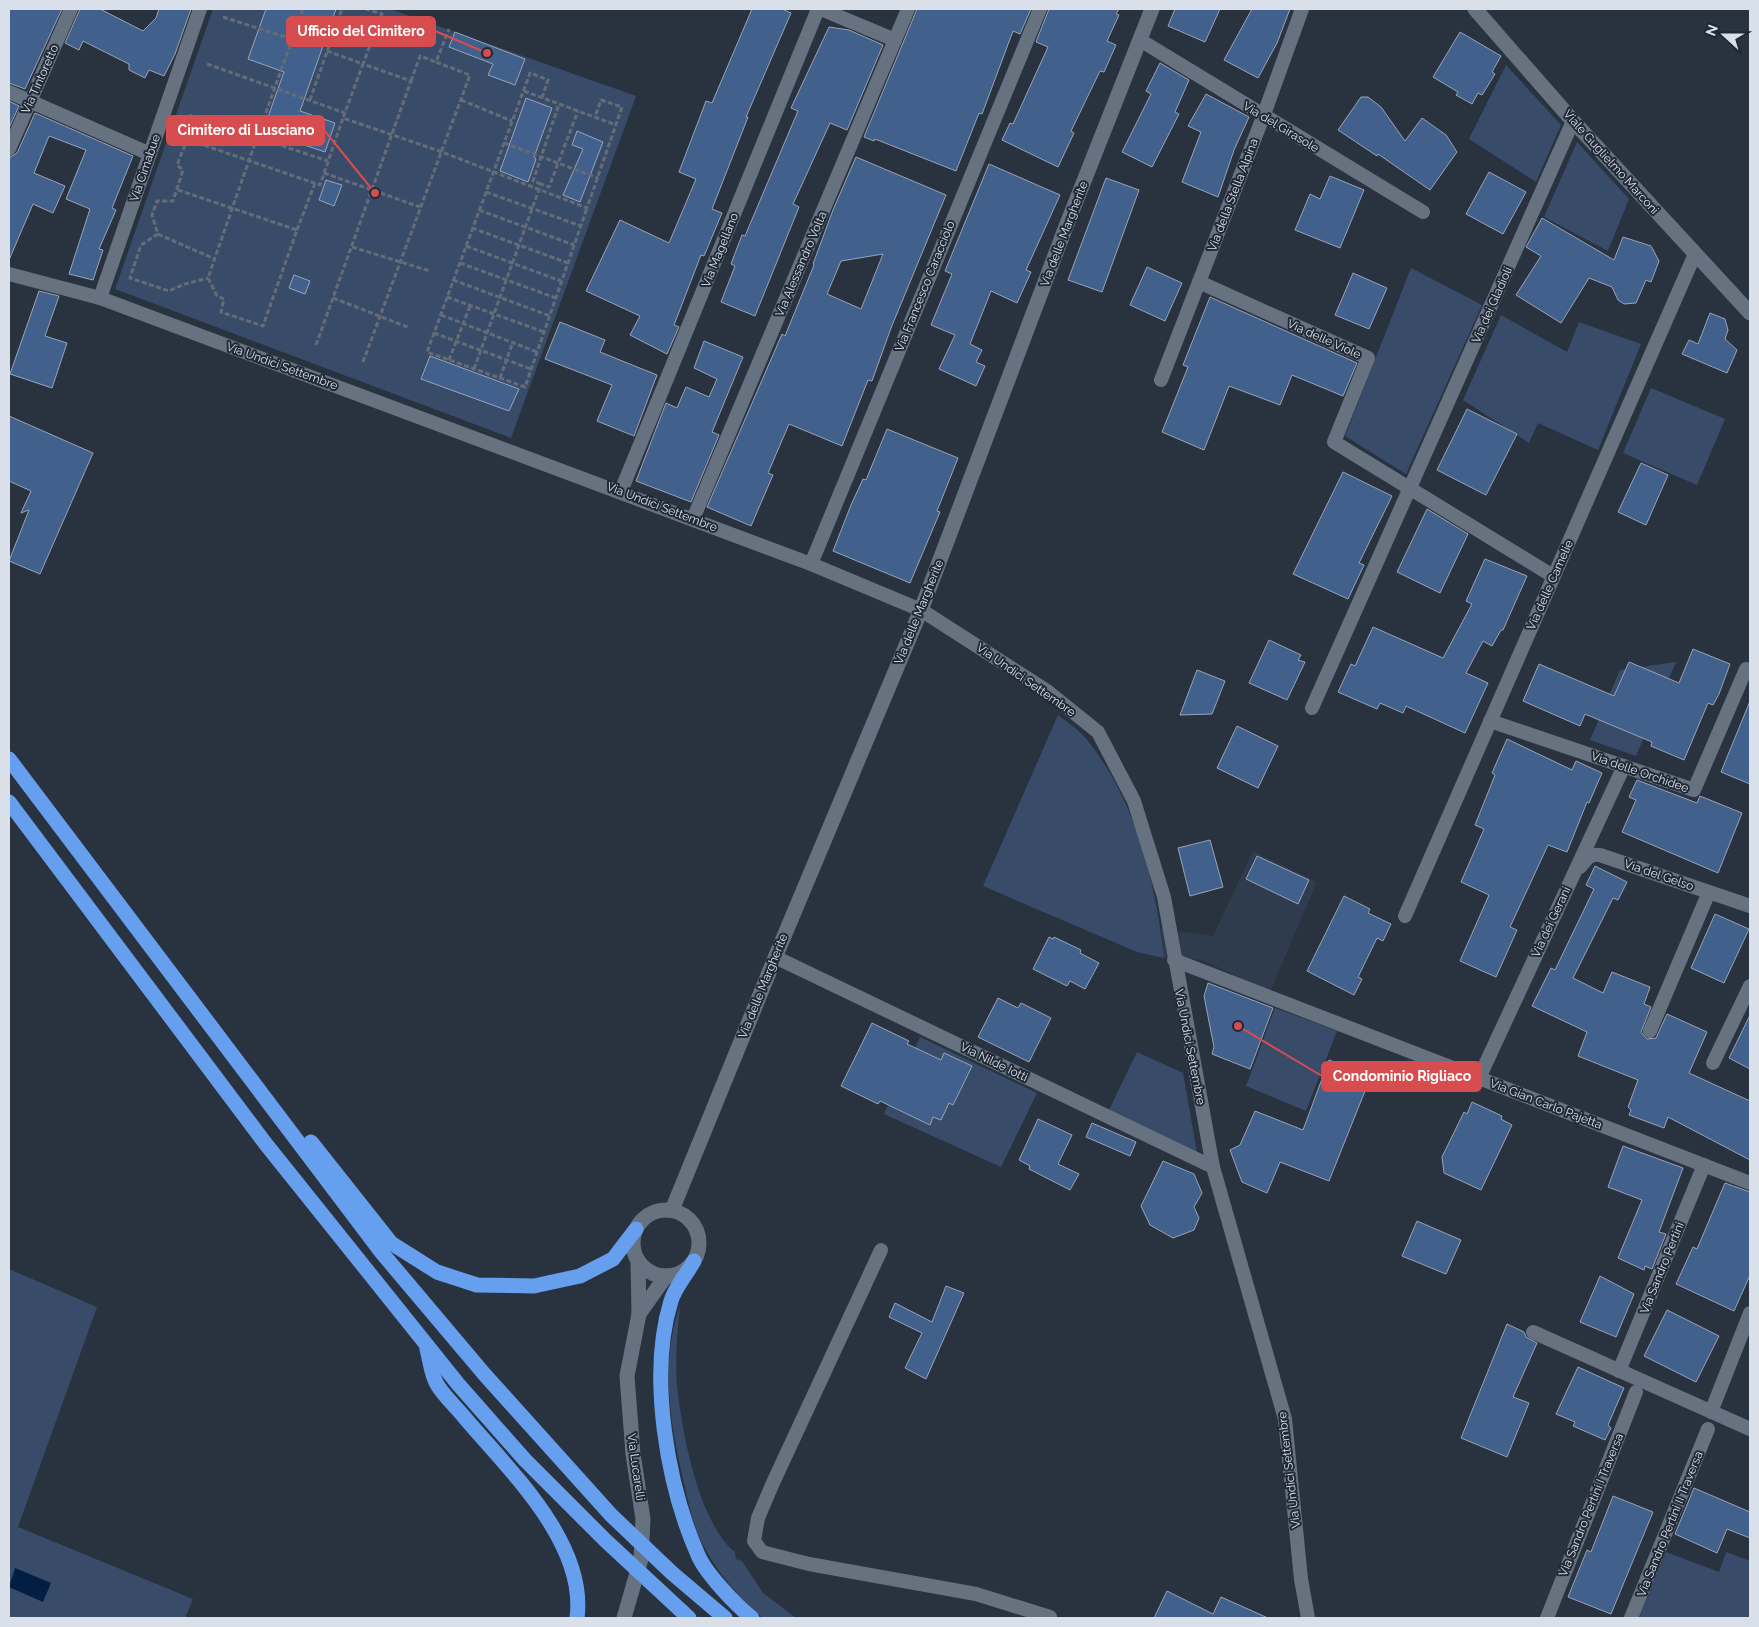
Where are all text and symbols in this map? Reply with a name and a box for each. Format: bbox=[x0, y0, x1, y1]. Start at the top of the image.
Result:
north arrow bbox=[1699, 10, 1749, 60]
callout: Ufficio del Cimitero bbox=[287, 17, 435, 46]
text: N bbox=[1702, 22, 1721, 38]
text: Ufficio del Cimitero bbox=[297, 23, 425, 39]
street label: Via Tintoretto bbox=[19, 42, 61, 116]
street label: Via del Girasole bbox=[1241, 99, 1321, 155]
street label: Viale Guglielmo Marconi bbox=[1560, 107, 1662, 217]
callout: Cimitero di Lusciano bbox=[167, 116, 324, 145]
text: Cimitero di Lusciano bbox=[178, 122, 315, 138]
street label: Via Cimabue bbox=[127, 132, 163, 204]
street label: Via della Stella Alpina bbox=[1205, 137, 1261, 253]
street label: Via delle Margherite bbox=[1037, 179, 1091, 289]
street label: Via Alessandro Volta bbox=[772, 209, 830, 319]
street label: Via Magellano bbox=[699, 211, 741, 289]
street label: Via Francesco Caracciolo bbox=[892, 219, 958, 353]
street label: Via dei Gladioli bbox=[1469, 265, 1515, 345]
street label: Via delle Viole bbox=[1285, 316, 1363, 362]
street label: Via Undici Settembre bbox=[224, 339, 340, 393]
street label: Via Undici Settembre bbox=[605, 479, 719, 535]
street label: Via delle Camelie bbox=[1524, 538, 1576, 632]
street label: Via delle Margherite bbox=[892, 558, 946, 666]
street label: Via Undici Settembre bbox=[974, 641, 1078, 719]
street label: Via delle Orchidee bbox=[1589, 749, 1691, 795]
street label: Via del Gelso bbox=[1622, 857, 1696, 893]
street label: Via dei Gerani bbox=[1528, 884, 1574, 960]
street label: Via delle Margherite bbox=[736, 932, 790, 1040]
street label: Via Undici Settembre bbox=[1172, 988, 1208, 1106]
street label: Via Nilde Iotti bbox=[958, 1040, 1030, 1084]
callout: Condominio Rigliaco bbox=[1322, 1062, 1481, 1091]
text: Condominio Rigliaco bbox=[1333, 1068, 1472, 1084]
street label: Via Gian Carlo Pajetta bbox=[1488, 1076, 1604, 1132]
street label: Via Sandro Pertini bbox=[1637, 1220, 1687, 1316]
street label: Via Undici Settembre bbox=[1275, 1411, 1303, 1529]
street label: Via Sandro Pertini I Traversa bbox=[1556, 1431, 1626, 1579]
street label: Via Lucarelli bbox=[624, 1432, 648, 1502]
street label: Via Sandro Pertini II Traversa bbox=[1634, 1449, 1706, 1599]

